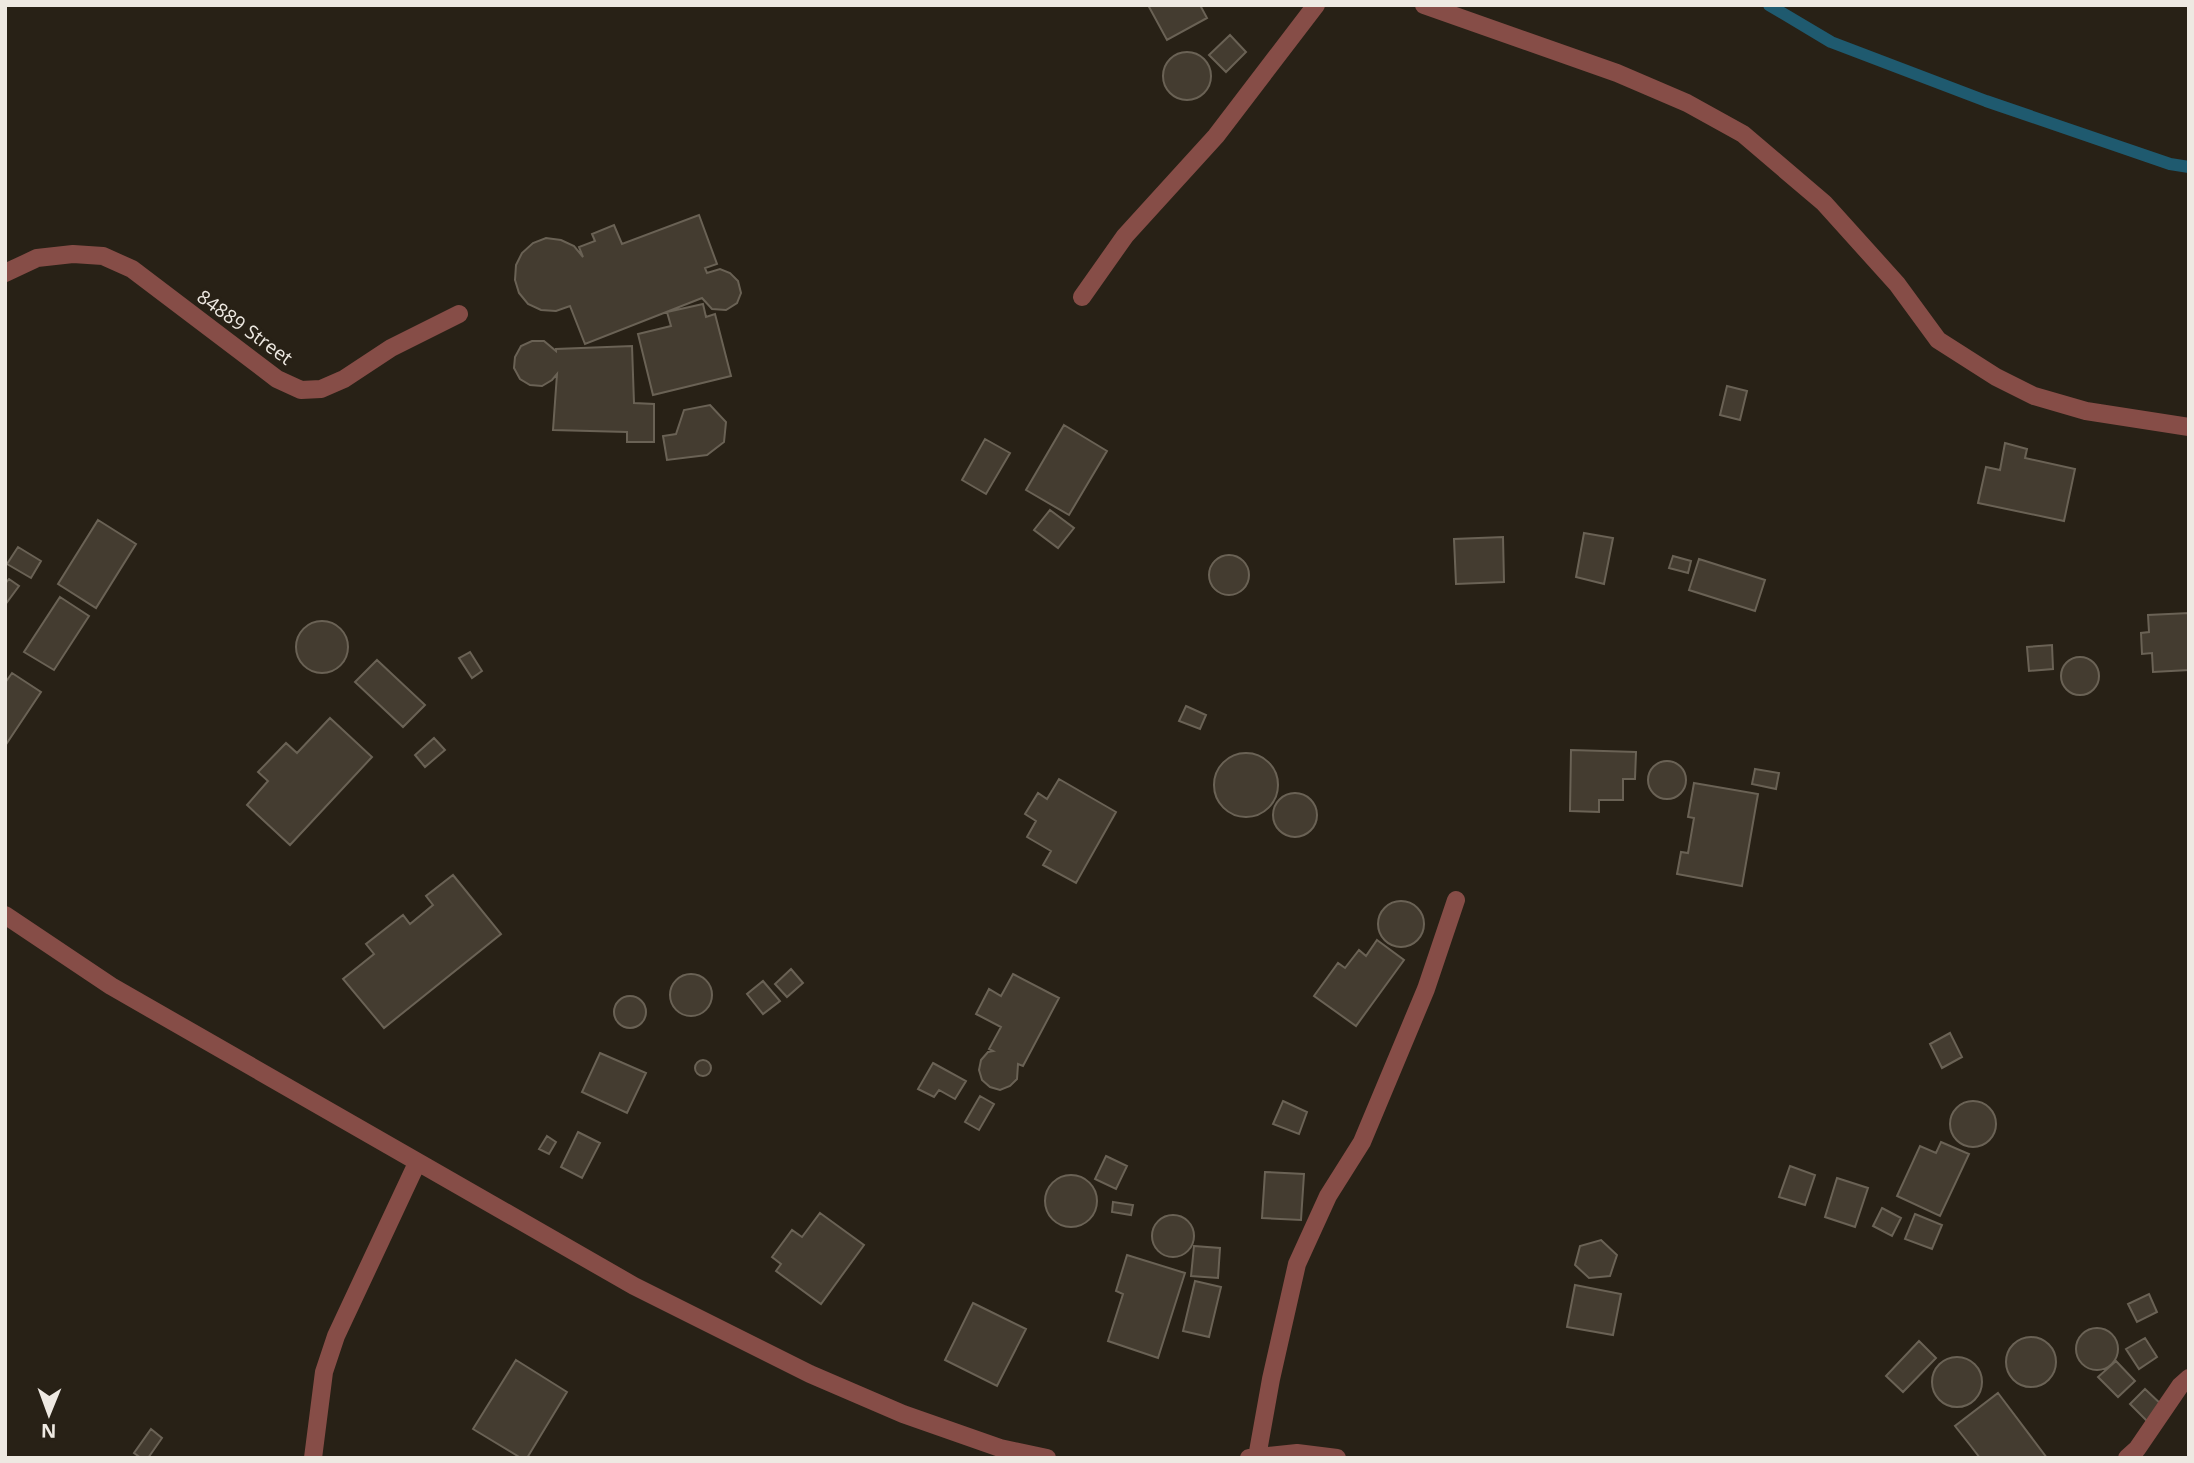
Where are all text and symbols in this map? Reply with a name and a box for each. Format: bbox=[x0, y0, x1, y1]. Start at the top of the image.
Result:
street label: 84889 Street bbox=[192, 283, 298, 371]
north arrow bbox=[14, 1379, 84, 1449]
text: N bbox=[41, 1418, 57, 1444]

